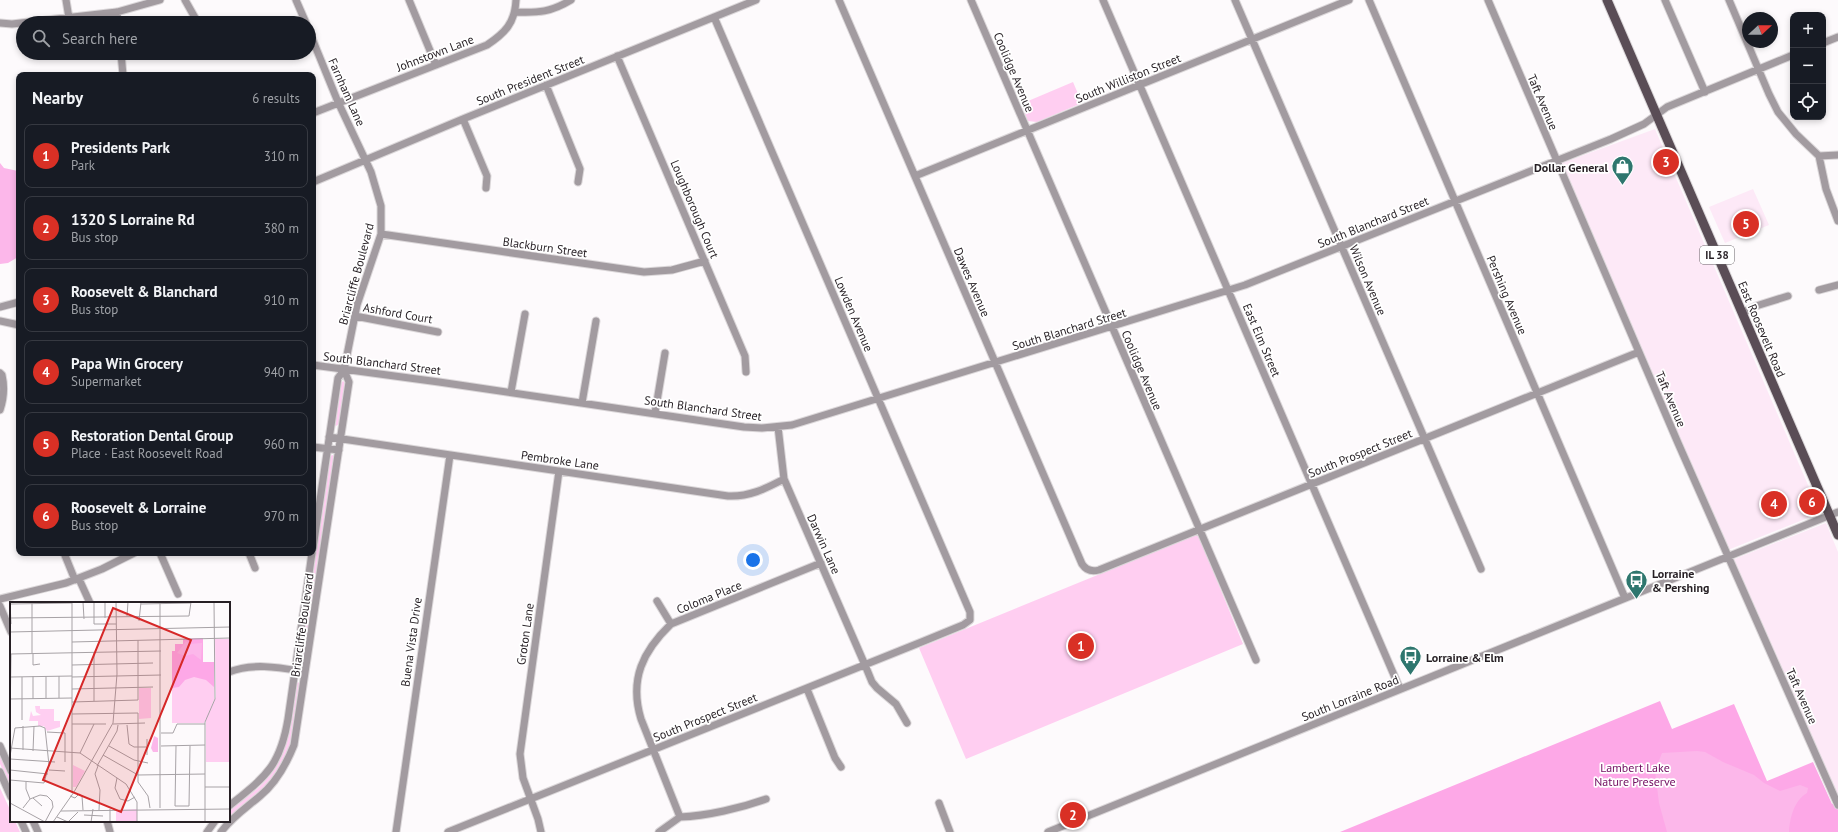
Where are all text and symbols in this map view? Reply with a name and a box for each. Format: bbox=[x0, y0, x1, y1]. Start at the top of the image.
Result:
north arrow bbox=[1742, 12, 1778, 48]
map controls bbox=[1790, 12, 1826, 120]
button: + bbox=[1790, 12, 1826, 48]
search box bbox=[16, 16, 316, 60]
icon: search bbox=[30, 27, 52, 49]
text: Search here bbox=[62, 29, 138, 48]
street label: Coolidge Avenue bbox=[990, 30, 1038, 114]
street label: Johnstown Lane bbox=[393, 31, 476, 75]
button: − bbox=[1790, 48, 1826, 84]
street label: South Williston Street bbox=[1073, 50, 1183, 106]
street label: South President Street bbox=[474, 52, 586, 108]
street label: Farnham Lane bbox=[325, 56, 369, 128]
street label: Taft Avenue bbox=[1524, 72, 1562, 132]
button: locate bbox=[1790, 84, 1826, 120]
text: Nearby bbox=[32, 87, 83, 109]
text: 6 results bbox=[252, 90, 300, 107]
text: Presidents Park bbox=[71, 138, 170, 157]
pin: 3 bbox=[1653, 147, 1679, 177]
text: 1 bbox=[42, 148, 50, 165]
text: 310 m bbox=[264, 148, 299, 165]
shop icon: Dollar General bbox=[1610, 154, 1636, 187]
text: Park bbox=[71, 157, 95, 174]
street label: Loughborough Court bbox=[668, 158, 722, 260]
place label: Dollar General bbox=[1534, 160, 1608, 175]
street label: South Blanchard Street bbox=[1315, 193, 1431, 251]
pin: 5 bbox=[1733, 209, 1759, 239]
text: 1320 S Lorraine Rd bbox=[71, 210, 195, 229]
text: 2 bbox=[42, 220, 50, 237]
text: 380 m bbox=[264, 220, 299, 237]
street label: Briarcliffe Boulevard bbox=[335, 221, 377, 327]
text: Bus stop bbox=[71, 229, 118, 246]
street label: Blackburn Street bbox=[502, 234, 588, 260]
street label: Wilson Avenue bbox=[1346, 243, 1390, 317]
street label: Dawes Avenue bbox=[951, 245, 993, 319]
road number: IL 38 bbox=[1700, 246, 1734, 264]
street label: Pershing Avenue bbox=[1484, 253, 1530, 337]
street label: Lowden Avenue bbox=[831, 274, 877, 354]
street label: East Roosevelt Road bbox=[1735, 279, 1789, 379]
text: Roosevelt & Blanchard bbox=[71, 282, 218, 301]
text: 3 bbox=[42, 292, 50, 309]
text: 910 m bbox=[264, 292, 299, 309]
street label: Ashford Court bbox=[362, 300, 434, 326]
text: Bus stop bbox=[71, 301, 118, 318]
street label: East Elm Street bbox=[1240, 301, 1284, 379]
street label: South Blanchard Street bbox=[1010, 305, 1128, 353]
street label: Coolidge Avenue bbox=[1118, 328, 1166, 412]
street label: South Blanchard Street bbox=[322, 348, 442, 378]
text: Papa Win Grocery bbox=[71, 354, 183, 373]
text: 4 bbox=[42, 364, 50, 381]
text: 940 m bbox=[264, 364, 299, 381]
street label: Taft Avenue bbox=[1652, 369, 1690, 429]
text: Supermarket bbox=[71, 373, 141, 390]
street label: South Blanchard Street bbox=[643, 392, 763, 424]
street label: South Prospect Street bbox=[1306, 425, 1414, 481]
text: Restoration Dental Group bbox=[71, 426, 233, 445]
text: 5 bbox=[42, 436, 50, 453]
text: 960 m bbox=[264, 436, 299, 453]
text: Place · East Roosevelt Road bbox=[71, 445, 223, 462]
street label: Pembroke Lane bbox=[520, 447, 600, 473]
pin: 6 bbox=[1799, 487, 1825, 517]
pin: 4 bbox=[1761, 489, 1787, 519]
text: Roosevelt & Lorraine bbox=[71, 498, 206, 517]
text: 6 bbox=[42, 508, 50, 525]
text: 970 m bbox=[264, 508, 299, 525]
street label: Darwin Lane bbox=[804, 512, 844, 576]
text: Bus stop bbox=[71, 517, 118, 534]
your location bbox=[743, 550, 763, 570]
place label: Lorraine & Pershing bbox=[1652, 566, 1709, 595]
bus stop icon: Lorraine & Pershing bbox=[1623, 567, 1649, 600]
street label: Briarcliffe Boulevard bbox=[287, 572, 317, 678]
street label: Coloma Place bbox=[674, 577, 744, 617]
street label: Buena Vista Drive bbox=[397, 596, 425, 688]
inset map bbox=[10, 602, 230, 822]
street label: Groton Lane bbox=[513, 602, 537, 666]
pin: 1 bbox=[1068, 631, 1094, 661]
bus stop icon: Lorraine & Elm bbox=[1397, 644, 1423, 677]
place label: Lorraine & Elm bbox=[1426, 650, 1504, 665]
street label: Taft Avenue bbox=[1783, 666, 1821, 726]
street label: South Lorraine Road bbox=[1299, 672, 1401, 724]
street label: South Prospect Street bbox=[651, 689, 759, 745]
park label: Lambert Lake Nature Preserve bbox=[1594, 760, 1676, 789]
pin: 2 bbox=[1060, 800, 1086, 830]

